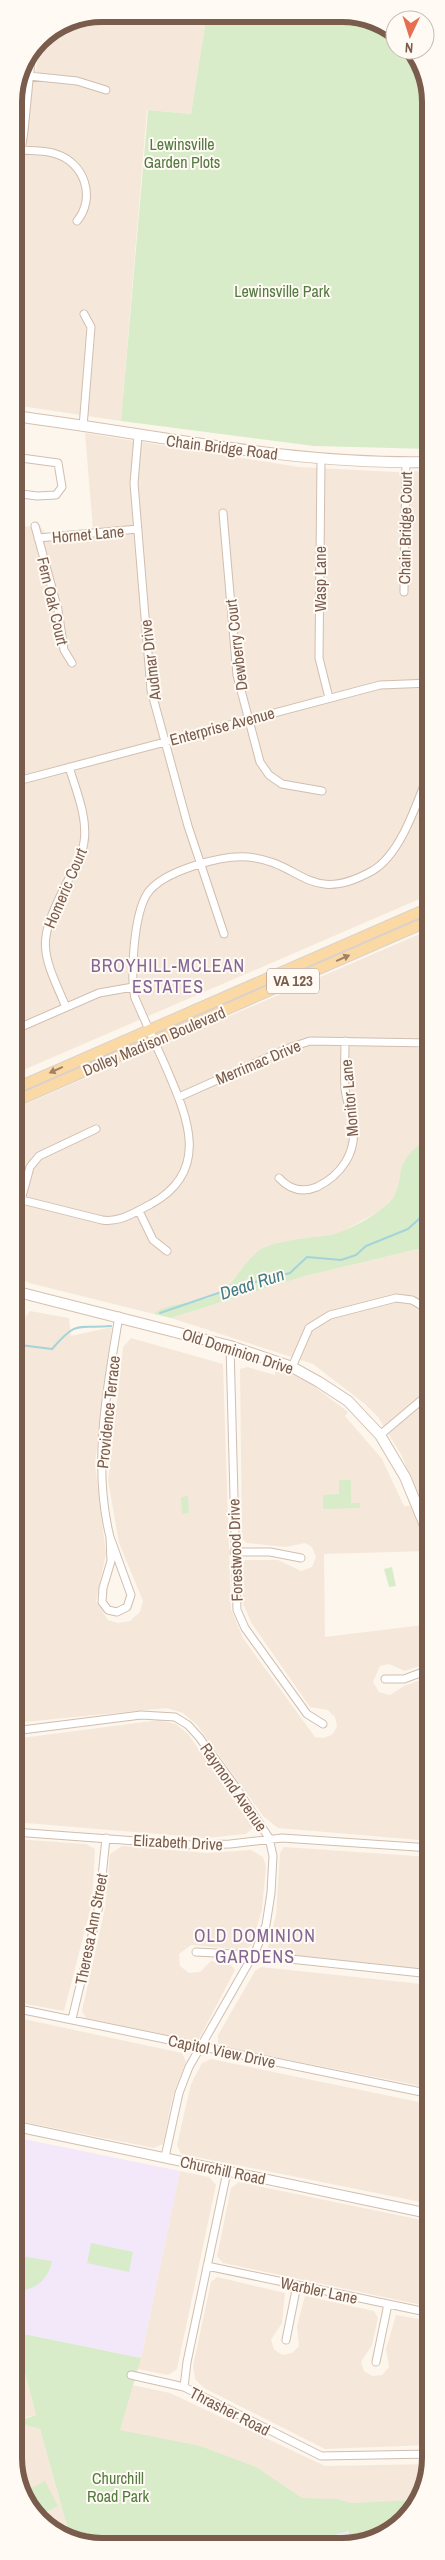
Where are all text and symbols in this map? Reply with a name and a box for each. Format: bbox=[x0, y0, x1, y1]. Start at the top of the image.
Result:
north arrow bbox=[385, 10, 435, 60]
text: N bbox=[404, 39, 414, 57]
park label: Lewinsville Garden Plots bbox=[144, 133, 220, 173]
park label: Lewinsville Park bbox=[234, 280, 330, 302]
street label: Chain Bridge Road bbox=[165, 429, 279, 465]
street label: Chain Bridge Court bbox=[393, 471, 417, 585]
street label: Hornet Lane bbox=[51, 520, 125, 548]
street label: Wasp Lane bbox=[309, 546, 331, 612]
street label: Fern Oak Court bbox=[32, 555, 74, 648]
street label: Dewberry Court bbox=[219, 598, 253, 692]
street label: Audmar Drive bbox=[134, 618, 166, 703]
street label: Enterprise Avenue bbox=[167, 701, 277, 751]
street label: Homeric Court bbox=[38, 844, 92, 932]
district label: BROYHILL-MCLEAN ESTATES bbox=[91, 953, 245, 999]
one-way arrow bbox=[336, 954, 350, 962]
road number: VA 123 bbox=[267, 968, 319, 994]
street label: Dolley Madison Boulevard bbox=[79, 1001, 229, 1081]
street label: Merrimac Drive bbox=[212, 1034, 304, 1090]
street label: Monitor Lane bbox=[335, 1059, 363, 1137]
one-way arrow bbox=[49, 1066, 63, 1074]
water label: Dead Run bbox=[216, 1261, 287, 1306]
street label: Old Dominion Drive bbox=[179, 1323, 297, 1379]
street label: Providence Terrace bbox=[91, 1354, 125, 1470]
street label: Forestwood Drive bbox=[222, 1498, 248, 1602]
street label: Raymond Avenue bbox=[195, 1738, 273, 1836]
street label: Elizabeth Drive bbox=[133, 1829, 223, 1855]
street label: Theresa Ann Street bbox=[69, 1871, 113, 1987]
district label: OLD DOMINION GARDENS bbox=[194, 1923, 316, 1969]
street label: Capitol View Drive bbox=[166, 2029, 278, 2073]
street label: Churchill Road bbox=[178, 2150, 268, 2190]
street label: Warbler Lane bbox=[278, 2271, 360, 2309]
street label: Thrasher Road bbox=[186, 2381, 274, 2441]
park label: Churchill Road Park bbox=[87, 2467, 149, 2507]

